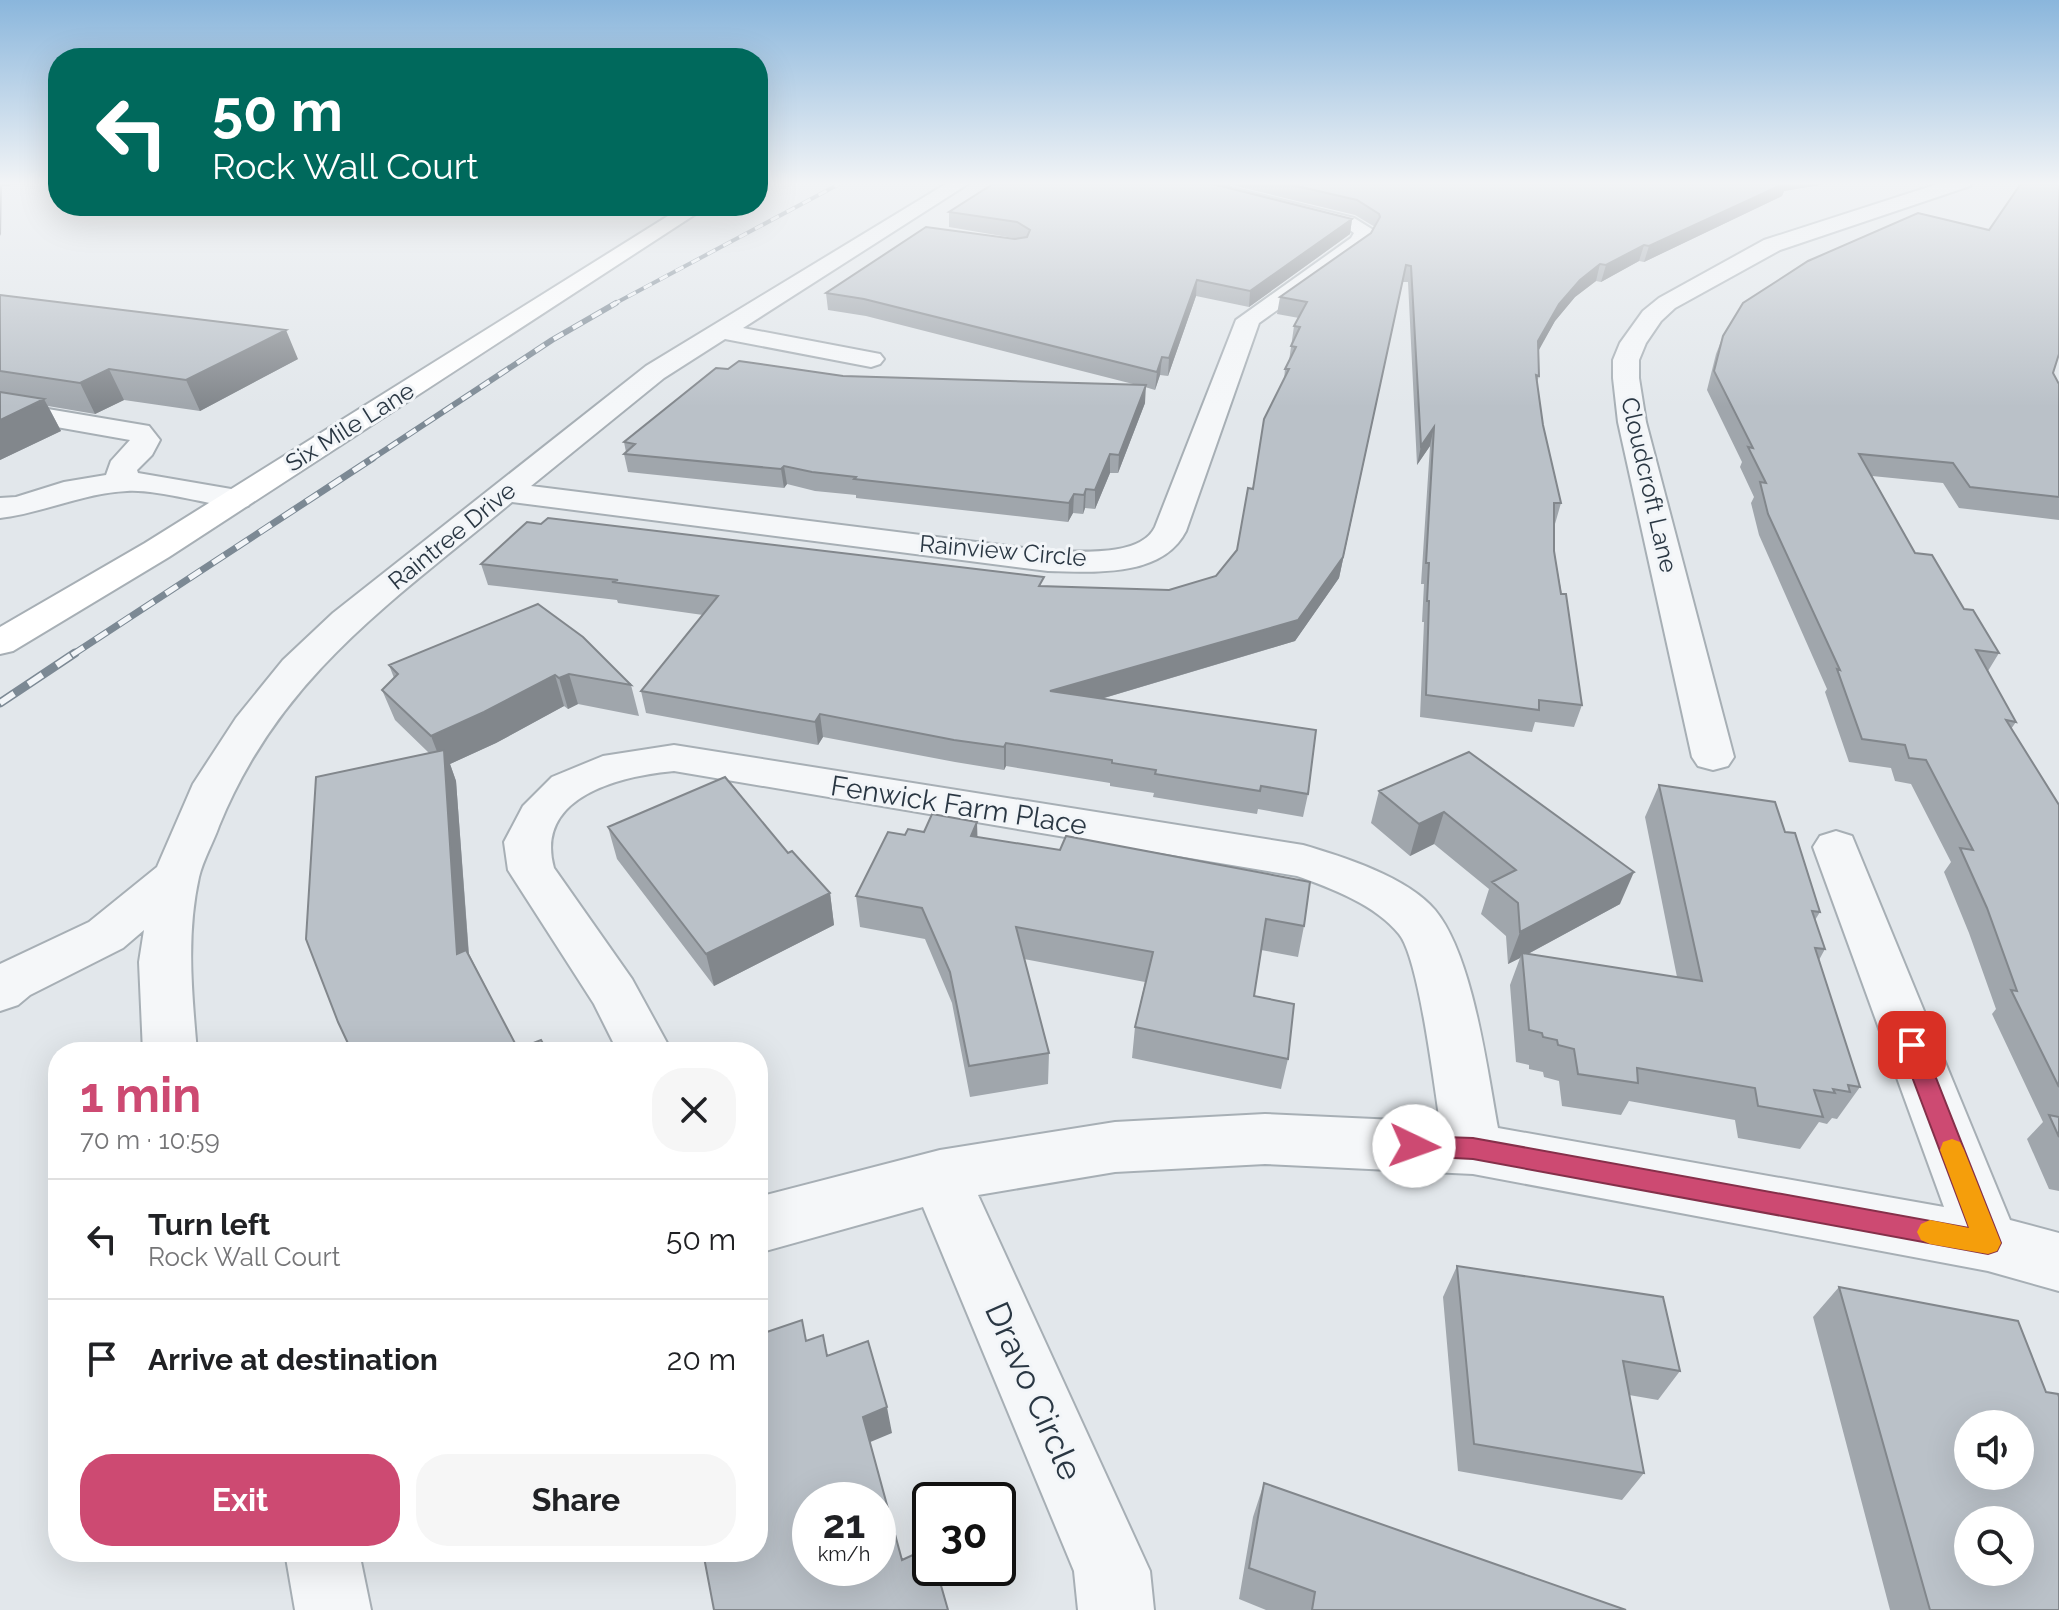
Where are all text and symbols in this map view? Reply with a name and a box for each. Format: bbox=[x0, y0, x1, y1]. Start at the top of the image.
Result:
text: 50 m bbox=[212, 78, 343, 144]
icon: left bbox=[80, 80, 184, 184]
text: Rock Wall Court bbox=[212, 145, 478, 187]
street label: Six Mile Lane bbox=[280, 376, 419, 478]
street label: Cloudcroft Lane bbox=[1615, 394, 1684, 575]
street label: Raintree Drive bbox=[382, 475, 521, 596]
street label: Rainview Circle bbox=[918, 529, 1088, 572]
street label: Fenwick Farm Place bbox=[829, 769, 1089, 842]
pin bbox=[1878, 1011, 1946, 1079]
icon: arrive bbox=[1890, 1023, 1934, 1067]
text: 1 min bbox=[80, 1067, 201, 1123]
button: close bbox=[652, 1068, 736, 1152]
position arrow bbox=[1372, 1104, 1456, 1188]
text: 70 m · 10:59 bbox=[80, 1125, 220, 1155]
text: Turn left bbox=[148, 1207, 270, 1242]
icon: left bbox=[80, 1217, 124, 1261]
text: 50 m bbox=[666, 1222, 736, 1257]
text: Rock Wall Court bbox=[148, 1242, 340, 1272]
street label: Dravo Circle bbox=[977, 1296, 1091, 1486]
icon: arrive bbox=[80, 1337, 124, 1381]
text: Arrive at destination bbox=[148, 1342, 438, 1377]
text: 20 m bbox=[667, 1342, 736, 1377]
map controls bbox=[1954, 1410, 2034, 1586]
button: sound bbox=[1954, 1410, 2034, 1490]
button: Exit bbox=[80, 1454, 400, 1546]
button: Share bbox=[416, 1454, 736, 1546]
speed limit sign: 30 bbox=[912, 1482, 1016, 1586]
text: 21 bbox=[823, 1500, 865, 1547]
button: search bbox=[1954, 1506, 2034, 1586]
text: km/h bbox=[818, 1542, 870, 1566]

